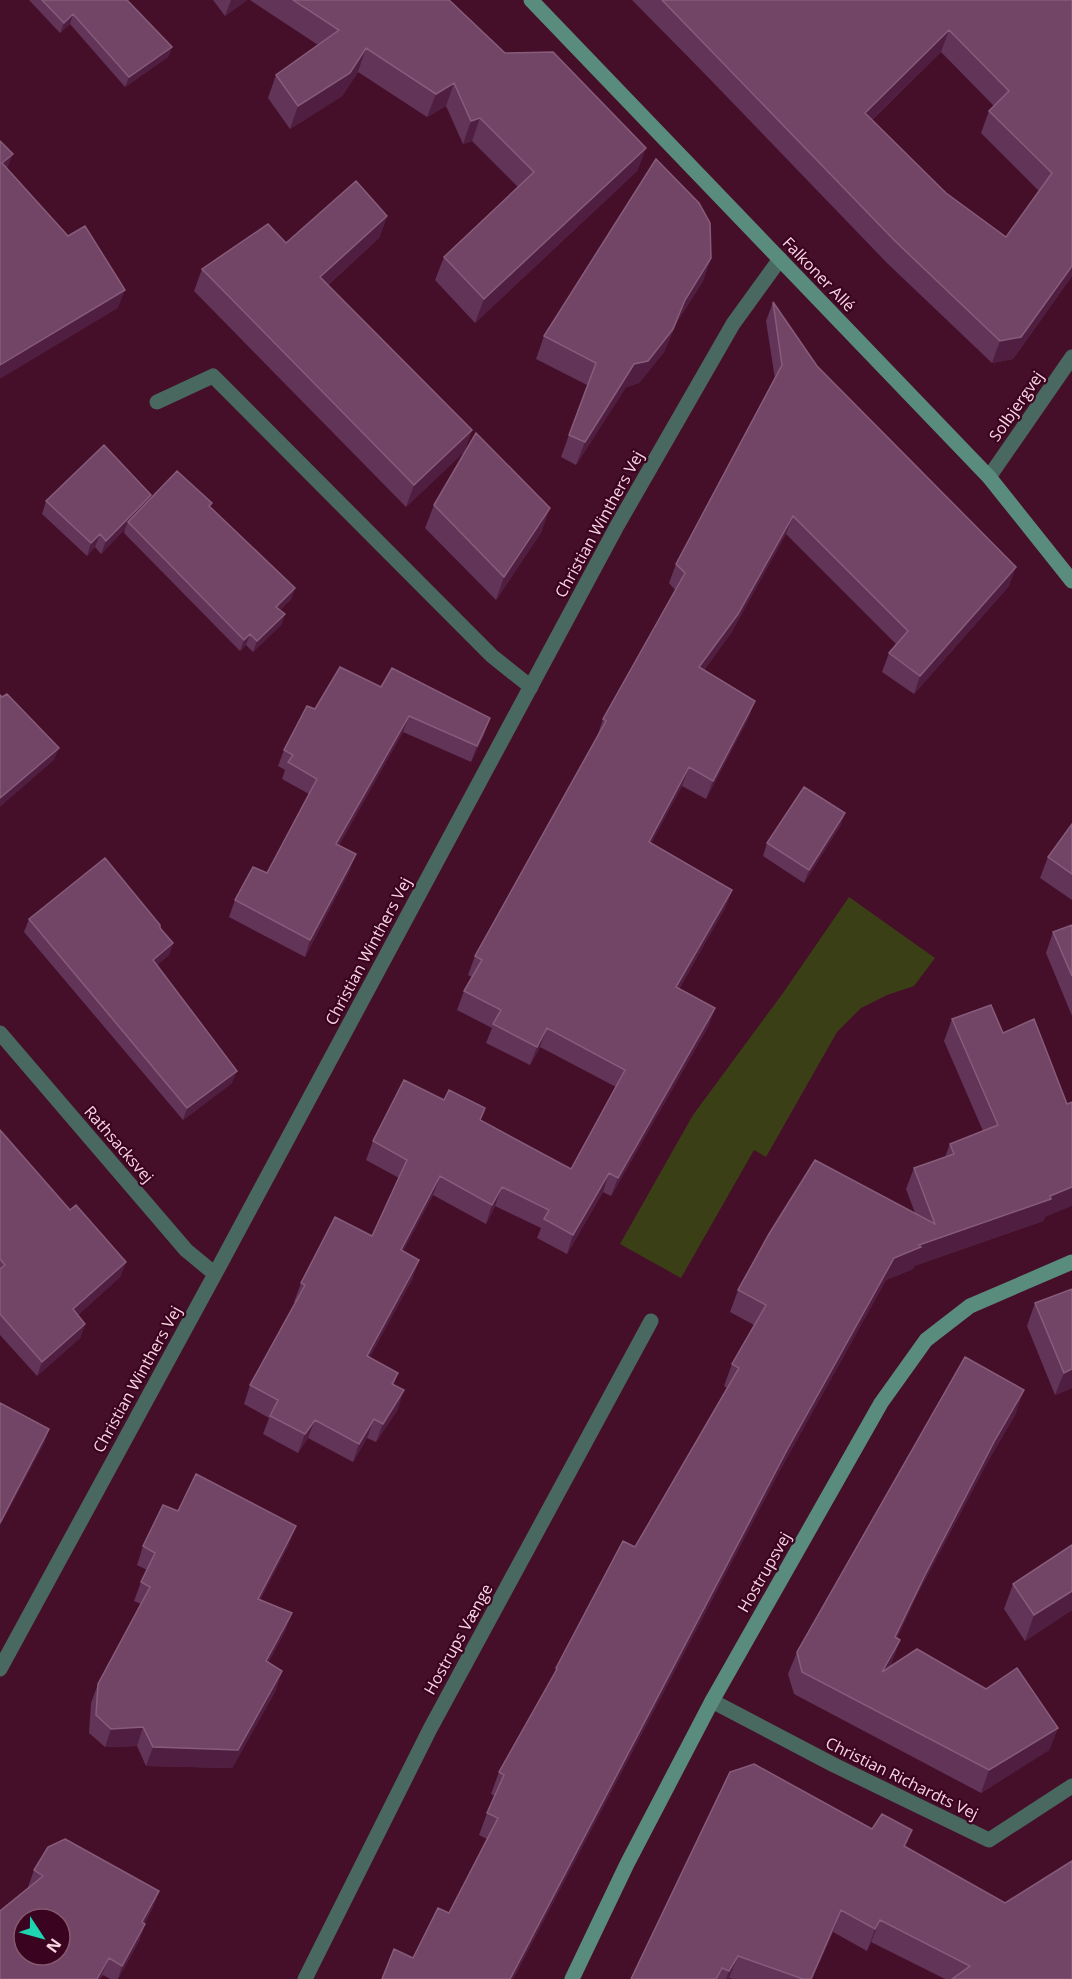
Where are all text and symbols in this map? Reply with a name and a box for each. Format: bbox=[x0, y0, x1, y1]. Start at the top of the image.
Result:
street label: Falkoner Allé bbox=[778, 232, 860, 316]
street label: Solbjergvej bbox=[984, 366, 1048, 446]
street label: Christian Winthers Vej bbox=[549, 447, 649, 601]
street label: Christian Winthers Vej bbox=[320, 873, 416, 1029]
street label: Rathsacksvej bbox=[79, 1101, 159, 1187]
street label: Christian Winthers Vej bbox=[87, 1302, 187, 1456]
street label: Hostrupsvej bbox=[732, 1528, 796, 1616]
street label: Hostrups Vænge bbox=[418, 1580, 498, 1698]
street label: Christian Richardts Vej bbox=[822, 1731, 982, 1825]
north arrow bbox=[12, 1907, 72, 1967]
text: N bbox=[41, 1934, 67, 1958]

